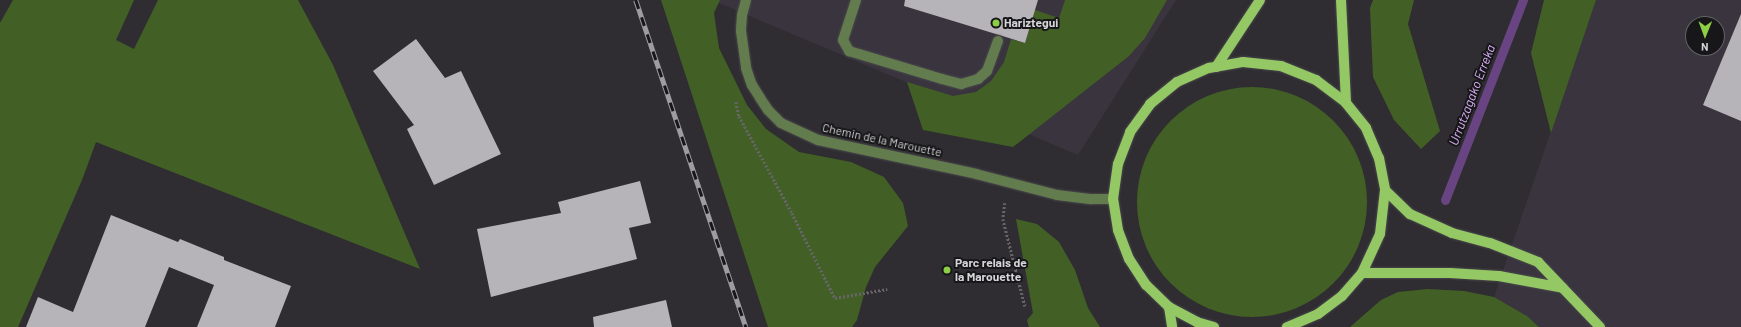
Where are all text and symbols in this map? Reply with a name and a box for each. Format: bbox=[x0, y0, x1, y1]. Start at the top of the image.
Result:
place label: Hariztegui bbox=[1004, 16, 1058, 30]
north arrow bbox=[1685, 16, 1725, 56]
marker: Hariztegui bbox=[991, 18, 1001, 28]
text: N bbox=[1701, 41, 1709, 54]
water label: Urrutzagako Erreka bbox=[1446, 42, 1498, 148]
street label: Chemin de la Marouette bbox=[821, 120, 943, 160]
place label: Parc relais de la Marouette bbox=[955, 256, 1027, 284]
marker: Parc relais de la Marouette bbox=[942, 265, 952, 275]

